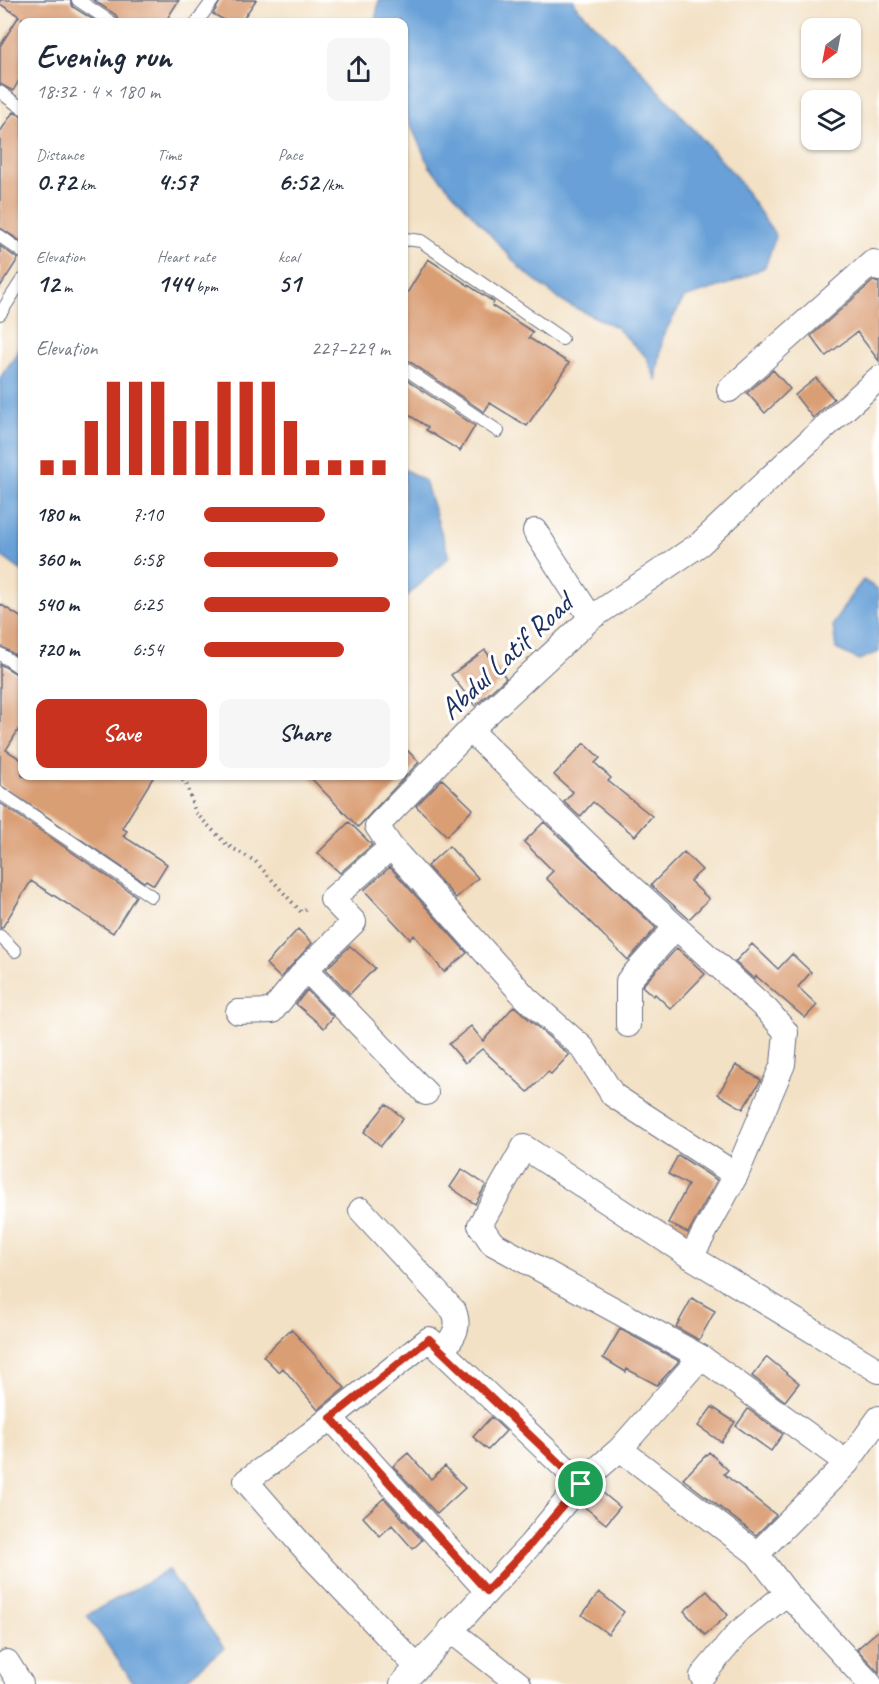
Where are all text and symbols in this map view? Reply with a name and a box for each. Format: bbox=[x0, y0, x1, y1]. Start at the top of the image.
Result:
north arrow bbox=[801, 18, 861, 78]
map controls bbox=[801, 18, 861, 150]
text: Evening run bbox=[36, 35, 171, 77]
button: share bbox=[327, 38, 390, 101]
text: 18:32 · 4 × 180 m bbox=[36, 79, 160, 104]
button: layers bbox=[801, 90, 861, 150]
text: Distance bbox=[36, 145, 84, 165]
text: Time bbox=[157, 145, 181, 165]
text: Pace bbox=[278, 145, 303, 165]
text: 0.72 bbox=[36, 165, 76, 198]
text: 4:57 bbox=[157, 165, 197, 198]
text: 6:52 bbox=[278, 165, 318, 198]
text: km bbox=[76, 175, 96, 195]
text: /km bbox=[318, 175, 343, 195]
text: Elevation bbox=[36, 247, 85, 267]
text: Heart rate bbox=[157, 247, 215, 267]
text: kcal bbox=[278, 247, 299, 267]
text: 12 bbox=[36, 267, 59, 300]
text: 144 bbox=[157, 267, 192, 300]
text: 51 bbox=[278, 267, 301, 300]
text: m bbox=[59, 277, 72, 297]
text: bpm bbox=[192, 277, 218, 297]
text: Elevation bbox=[36, 336, 98, 361]
text: 227–229 m bbox=[311, 336, 390, 361]
text: 180 m bbox=[36, 502, 79, 527]
text: 7:10 bbox=[132, 502, 163, 527]
text: 360 m bbox=[36, 547, 80, 572]
text: 6:58 bbox=[132, 547, 163, 572]
street label: Abdul Latif Road bbox=[431, 582, 584, 728]
text: 540 m bbox=[36, 592, 79, 617]
text: 6:25 bbox=[132, 592, 163, 617]
text: 720 m bbox=[36, 637, 79, 662]
text: 6:54 bbox=[132, 637, 163, 662]
button: Save bbox=[36, 699, 207, 768]
button: Share bbox=[219, 699, 390, 768]
pin bbox=[555, 1458, 606, 1509]
icon: arrive bbox=[564, 1467, 597, 1500]

